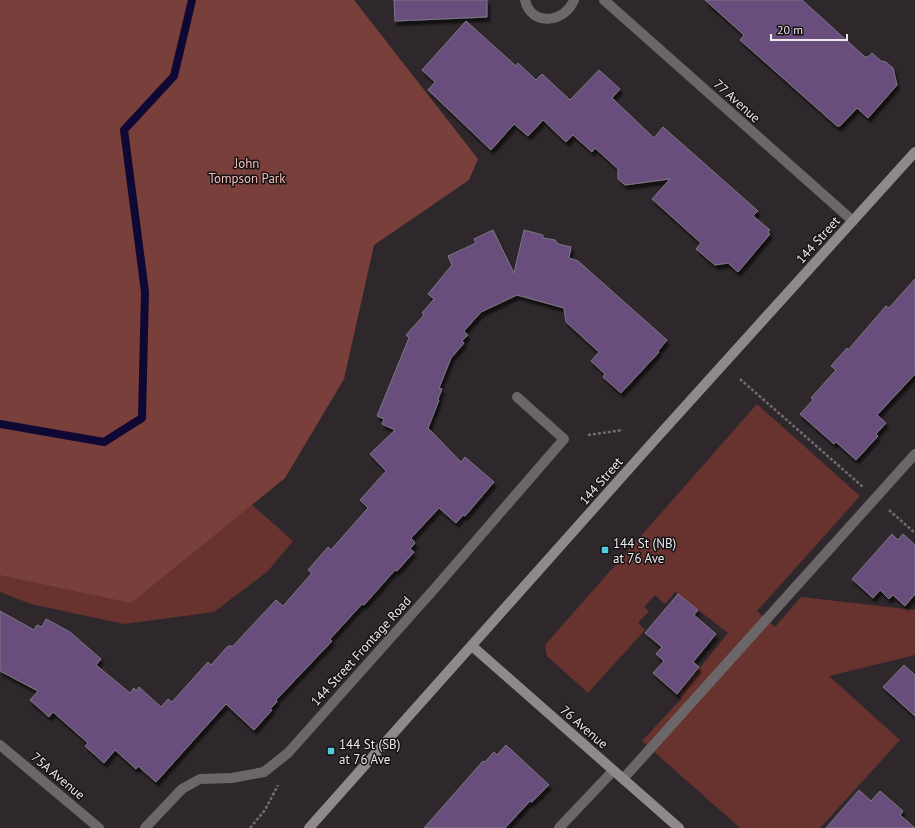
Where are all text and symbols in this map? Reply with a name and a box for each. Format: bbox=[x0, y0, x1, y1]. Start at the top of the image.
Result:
scale bar bbox=[771, 16, 847, 42]
text: 20 m bbox=[777, 22, 803, 37]
street label: 77 Avenue bbox=[710, 76, 764, 126]
park label: John Tompson Park bbox=[208, 155, 286, 187]
street label: 144 Street bbox=[792, 212, 844, 267]
street label: 144 Street bbox=[576, 453, 627, 508]
place label: 144 St (NB) at 76 Ave bbox=[613, 535, 676, 567]
marker: 144 St (NB) at 76 Ave bbox=[600, 545, 610, 555]
street label: 144 Street Frontage Road bbox=[307, 593, 415, 709]
street label: 76 Avenue bbox=[557, 702, 611, 752]
place label: 144 St (SB) at 76 Ave bbox=[339, 736, 400, 768]
marker: 144 St (SB) at 76 Ave bbox=[326, 746, 336, 756]
street label: 75A Avenue bbox=[28, 749, 88, 803]

